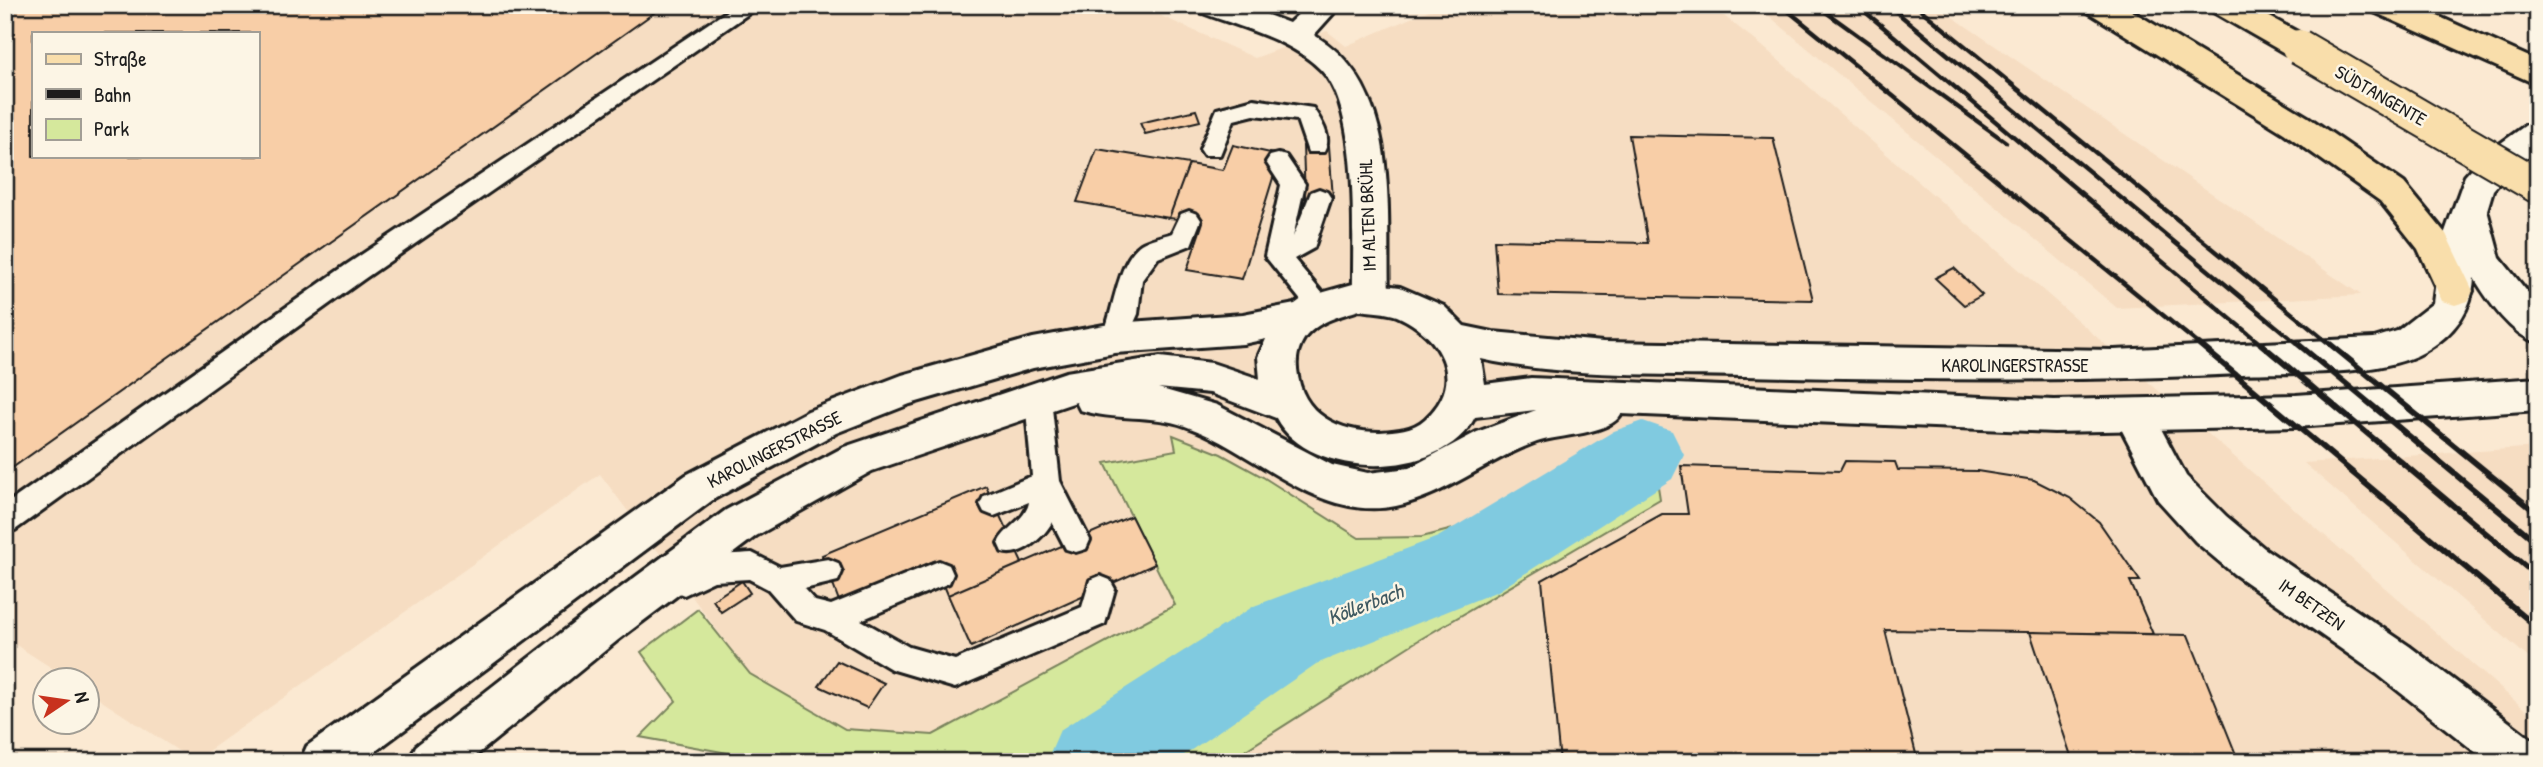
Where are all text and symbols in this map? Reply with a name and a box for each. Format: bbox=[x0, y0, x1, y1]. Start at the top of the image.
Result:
legend bbox=[32, 32, 259, 158]
text: Straße bbox=[94, 44, 147, 73]
street label: SÜDTANGENTE bbox=[2331, 58, 2432, 132]
text: Bahn bbox=[94, 80, 131, 109]
text: Park bbox=[94, 114, 129, 143]
street label: IM ALTEN BRÜHL bbox=[1352, 158, 1382, 272]
street label: KAROLINGERSTRASSE bbox=[1941, 352, 2089, 378]
street label: KAROLINGERSTRASSE bbox=[702, 404, 846, 494]
street label: IM BETZEN bbox=[2274, 572, 2350, 636]
water label: Köllerbach bbox=[1323, 576, 1408, 632]
north arrow bbox=[32, 666, 102, 736]
text: N bbox=[69, 689, 96, 705]

